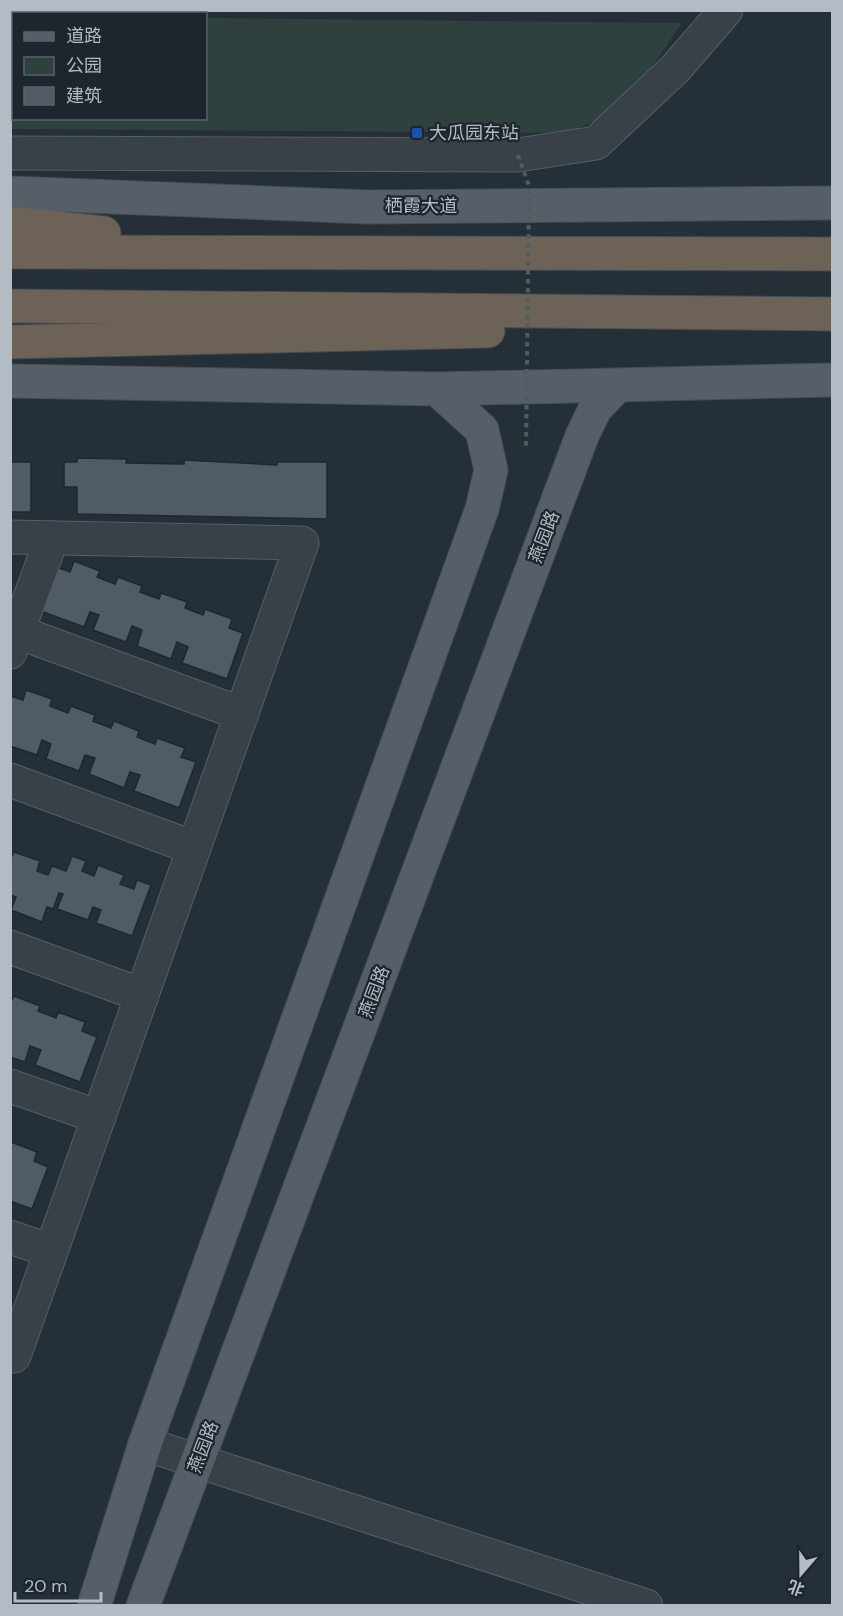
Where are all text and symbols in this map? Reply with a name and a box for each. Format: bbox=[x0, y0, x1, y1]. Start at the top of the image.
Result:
legend bbox=[12, 12, 207, 120]
text: 道路 bbox=[66, 24, 102, 48]
text: 公园 bbox=[66, 54, 102, 78]
text: 建筑 bbox=[66, 84, 102, 108]
place label: 大瓜园东站 bbox=[429, 121, 519, 145]
marker: 大瓜园东站 bbox=[410, 126, 424, 140]
street label: 栖霞大道 bbox=[385, 194, 457, 218]
street label: 燕园路 bbox=[523, 507, 565, 567]
street label: 燕园路 bbox=[353, 962, 395, 1022]
street label: 燕园路 bbox=[182, 1417, 224, 1477]
north arrow bbox=[771, 1544, 831, 1604]
scale bar bbox=[15, 1565, 100, 1603]
text: 20 m bbox=[24, 1574, 67, 1598]
text: 北 bbox=[785, 1575, 807, 1600]

